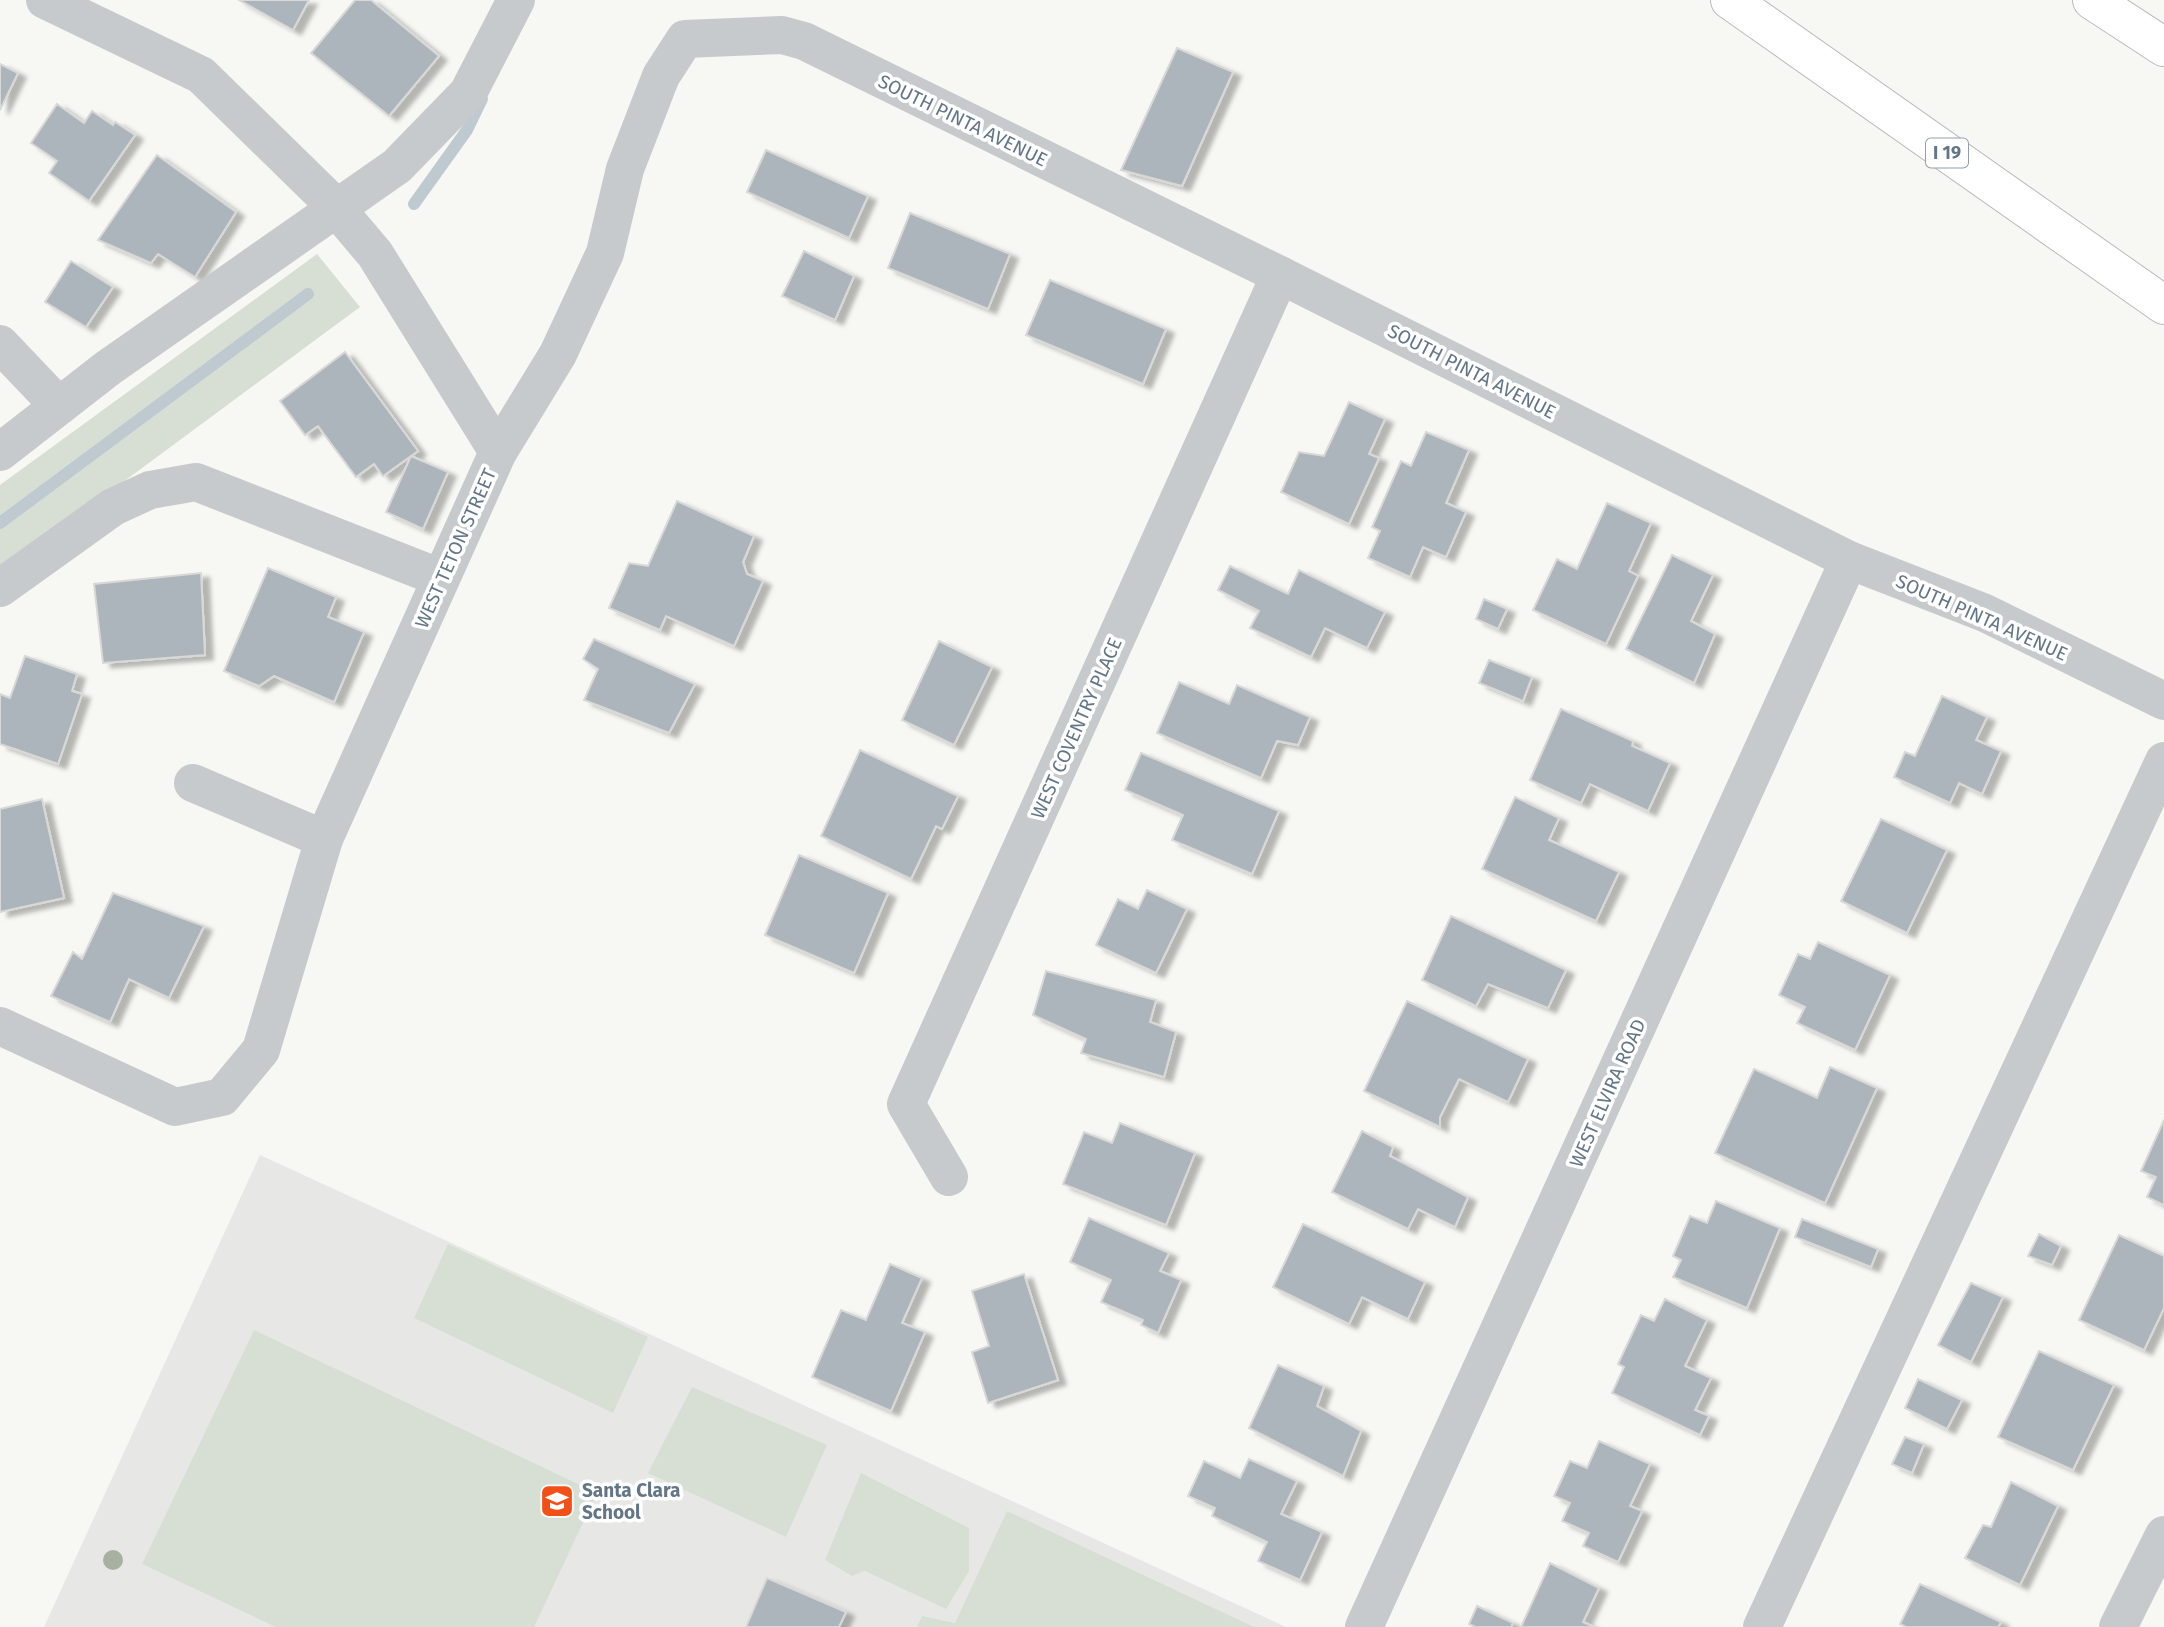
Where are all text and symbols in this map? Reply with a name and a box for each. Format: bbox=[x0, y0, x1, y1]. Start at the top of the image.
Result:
street label: SOUTH PINTA AVENUE bbox=[874, 69, 1051, 171]
road number: I 19 bbox=[1926, 138, 1968, 168]
street label: SOUTH PINTA AVENUE bbox=[1384, 319, 1560, 424]
street label: WEST TETON STREET bbox=[410, 465, 501, 632]
street label: SOUTH PINTA AVENUE bbox=[1892, 569, 2071, 666]
street label: WEST COVENTRY PLACE bbox=[1026, 634, 1127, 822]
street label: WEST ELVIRA ROAD bbox=[1564, 1016, 1650, 1171]
place label: Santa Clara School bbox=[582, 1479, 680, 1524]
school or university icon: Santa Clara School bbox=[538, 1482, 576, 1520]

